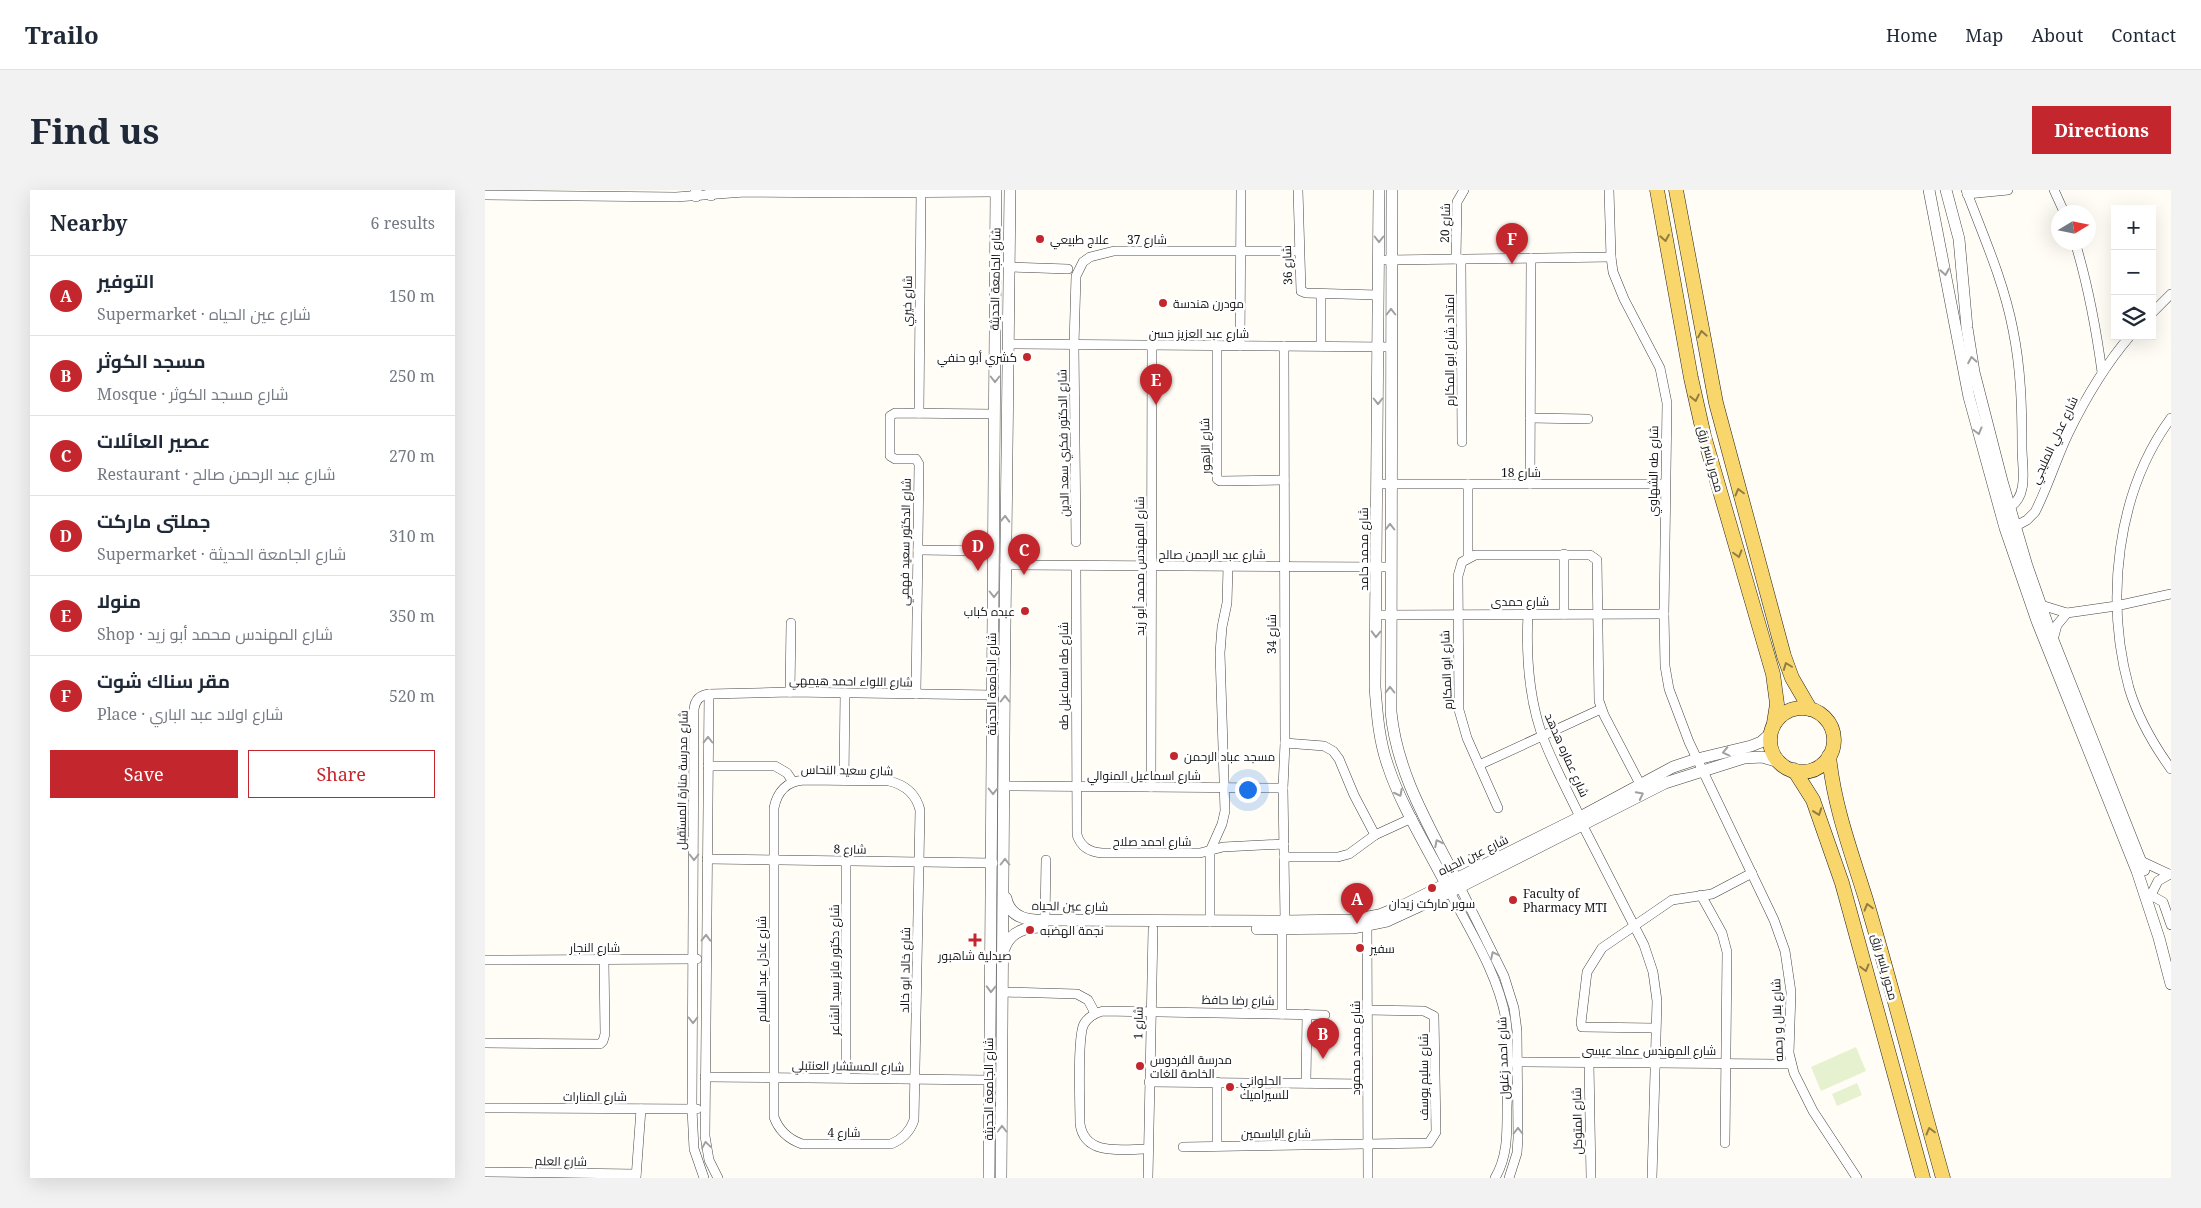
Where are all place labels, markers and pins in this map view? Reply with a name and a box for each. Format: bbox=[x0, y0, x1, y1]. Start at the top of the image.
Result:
pin: F bbox=[1496, 223, 1528, 264]
place label: علاج طبيعي bbox=[1050, 231, 1109, 250]
marker: علاج طبيعي bbox=[1034, 233, 1046, 245]
place label: مودرن هندسة bbox=[1173, 295, 1244, 312]
marker: مودرن هندسة bbox=[1157, 297, 1169, 309]
place label: كشري أبو حنفي bbox=[937, 349, 1017, 368]
marker: كشري أبو حنفي bbox=[1021, 351, 1033, 363]
pin: E bbox=[1140, 364, 1172, 405]
pin: D bbox=[962, 530, 994, 571]
pin: C bbox=[1008, 534, 1040, 575]
place label: عبده كباب bbox=[964, 603, 1015, 620]
marker: عبده كباب bbox=[1019, 605, 1031, 617]
place label: مسجد عباد الرحمن bbox=[1184, 748, 1275, 765]
marker: مسجد عباد الرحمن bbox=[1168, 750, 1180, 762]
marker: سوبر ماركت زيدان bbox=[1426, 882, 1438, 894]
pin: A bbox=[1341, 883, 1373, 924]
place label: Faculty of Pharmacy MTI bbox=[1523, 885, 1607, 916]
marker: Faculty of Pharmacy MTI bbox=[1507, 894, 1519, 906]
place label: سوبر ماركت زيدان bbox=[1389, 895, 1475, 912]
place label: نجمة الهضبه bbox=[1040, 922, 1104, 939]
marker: نجمة الهضبه bbox=[1024, 924, 1036, 936]
marker: صيدلية شاهبور bbox=[969, 934, 981, 946]
place label: سفير bbox=[1369, 940, 1395, 957]
marker: سفير bbox=[1354, 942, 1366, 954]
place label: صيدلية شاهبور bbox=[937, 947, 1012, 964]
pin: B bbox=[1307, 1018, 1339, 1059]
place label: مدرسة الفردوس الخاصة للغات bbox=[1150, 1051, 1232, 1082]
marker: مدرسة الفردوس الخاصة للغات bbox=[1134, 1060, 1146, 1072]
place label: الحلواني للسيراميك bbox=[1240, 1072, 1289, 1103]
marker: الحلواني للسيراميك bbox=[1224, 1081, 1236, 1093]

